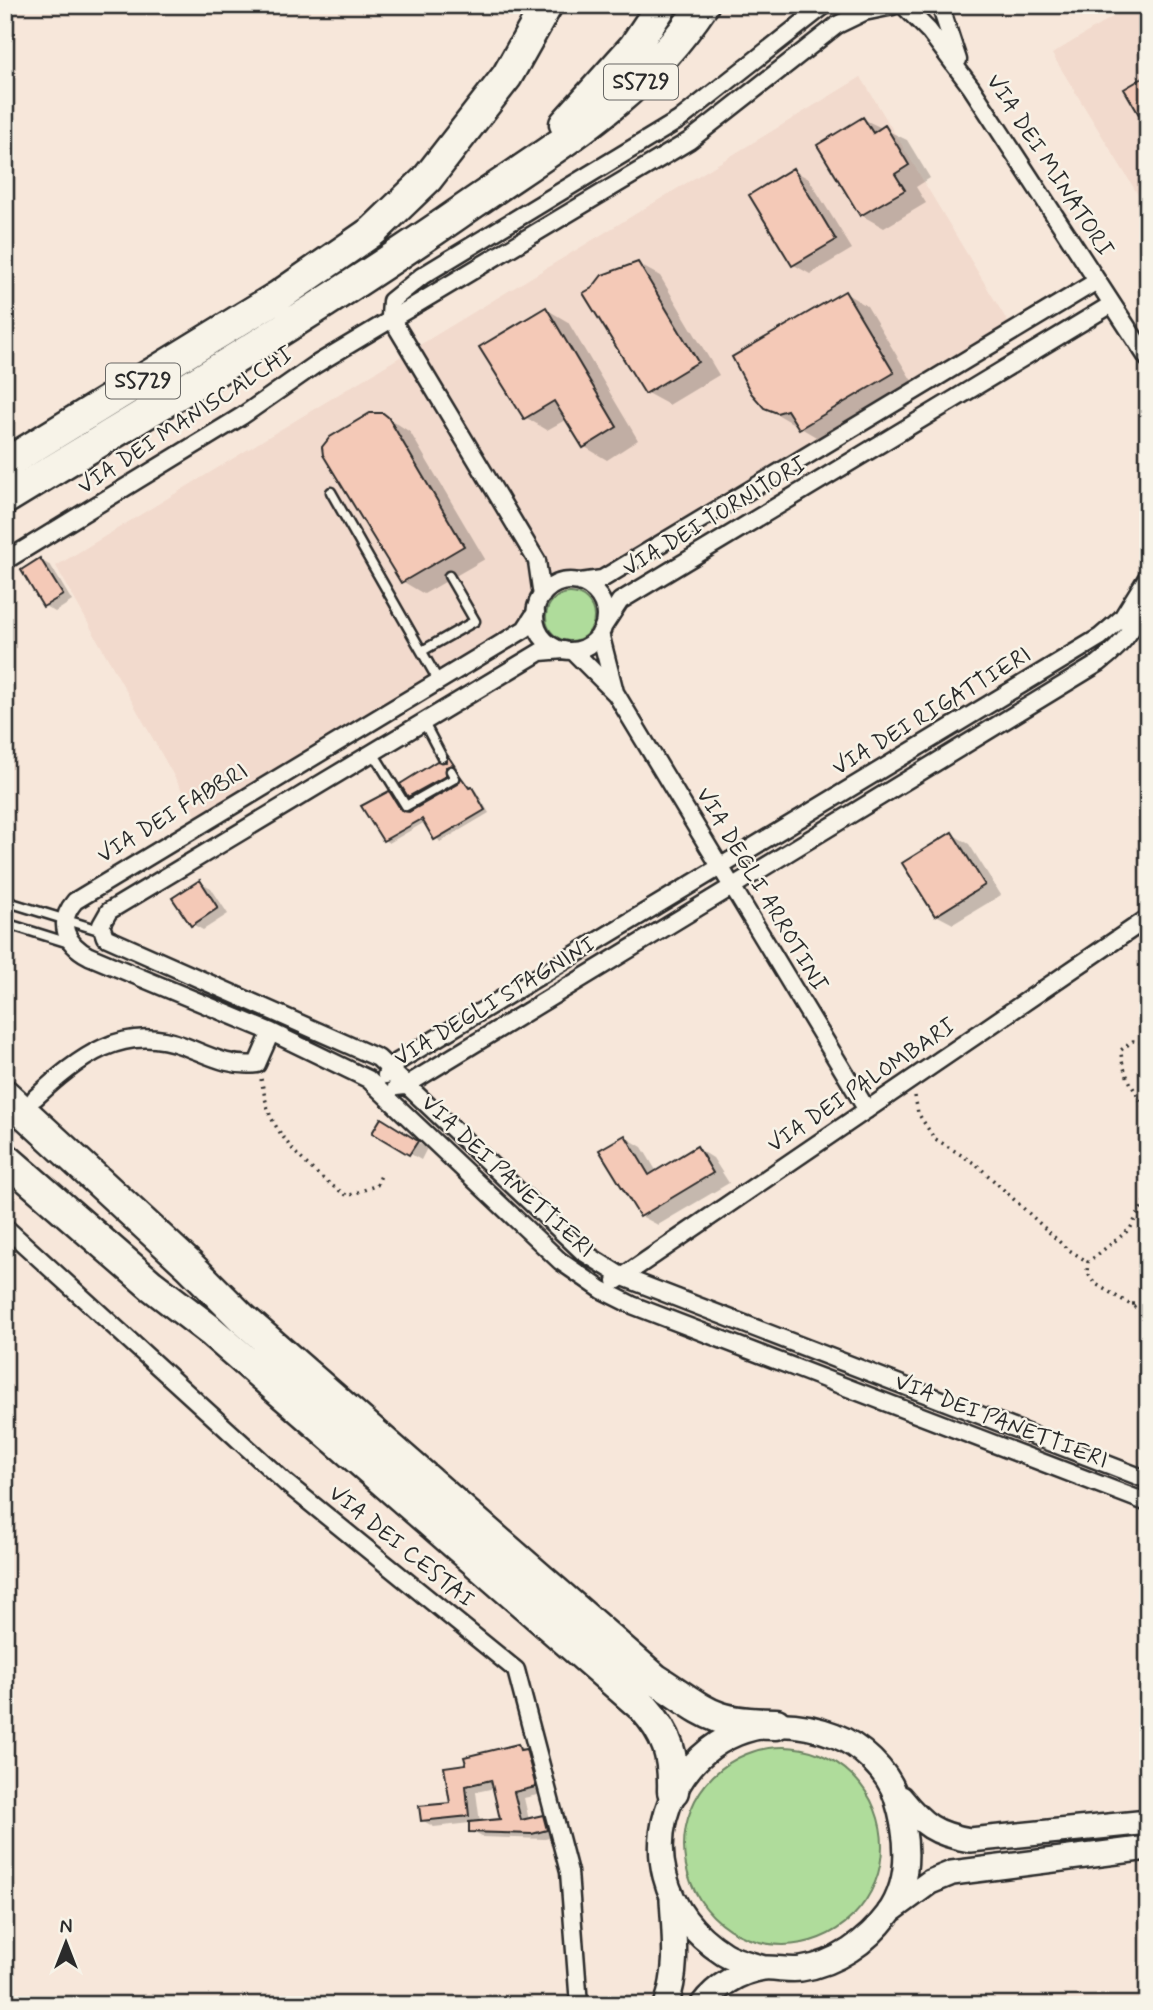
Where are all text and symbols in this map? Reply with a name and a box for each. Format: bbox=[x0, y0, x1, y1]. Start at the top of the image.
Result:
road number: SS729 bbox=[604, 64, 678, 100]
street label: VIA DEI MINATORI bbox=[979, 69, 1119, 263]
street label: VIA DEI MANISCALCHI bbox=[72, 340, 300, 502]
road number: SS729 bbox=[106, 364, 180, 398]
street label: VIA DEI TORNITORI bbox=[617, 450, 813, 584]
street label: VIA DEI RIGATTIERI bbox=[827, 641, 1037, 783]
street label: VIA DEI FABBRI bbox=[92, 757, 254, 871]
street label: VIA DEGLI ARROTINI bbox=[688, 782, 834, 998]
street label: VIA DEGLI STAGNINI bbox=[389, 930, 601, 1074]
street label: VIA DEI PALOMBARI bbox=[762, 1012, 962, 1160]
street label: VIA DEI PANETTIERI bbox=[414, 1089, 600, 1265]
street label: VIA DEI PANETTIERI bbox=[890, 1367, 1112, 1477]
street label: VIA DEI CESTAI bbox=[322, 1479, 480, 1615]
north arrow bbox=[32, 1909, 102, 1979]
text: N bbox=[60, 1915, 72, 1940]

